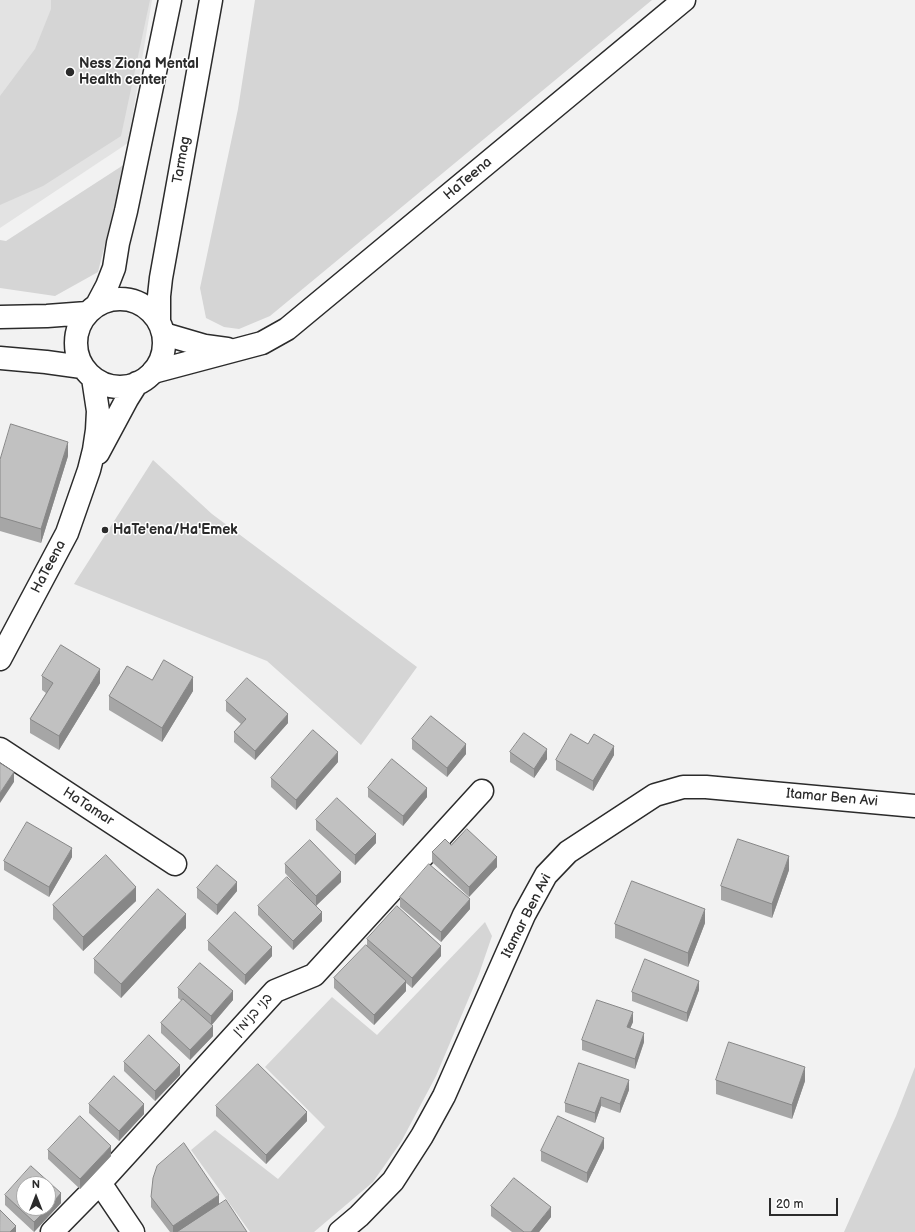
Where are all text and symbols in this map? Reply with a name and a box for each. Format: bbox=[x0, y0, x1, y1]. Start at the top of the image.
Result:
place label: Ness Ziona Mental Health center bbox=[79, 56, 199, 88]
marker: Ness Ziona Mental Health center bbox=[64, 66, 76, 78]
street label: Tarmag bbox=[170, 135, 194, 185]
street label: HaTeena bbox=[441, 154, 495, 204]
place label: HaTe'ena/Ha'Emek bbox=[113, 522, 238, 538]
marker: HaTe'ena/Ha'Emek bbox=[100, 525, 110, 535]
street label: HaTeena bbox=[28, 538, 70, 596]
street label: HaTamar bbox=[59, 784, 117, 830]
street label: Itamar Ben Avi bbox=[785, 786, 879, 810]
street label: Itamar Ben Avi bbox=[499, 871, 555, 961]
street label: בני בנימין bbox=[230, 990, 276, 1040]
north arrow bbox=[16, 1176, 56, 1216]
text: N bbox=[32, 1178, 40, 1191]
scale bar bbox=[771, 1190, 840, 1216]
text: 20 m bbox=[776, 1197, 803, 1212]

